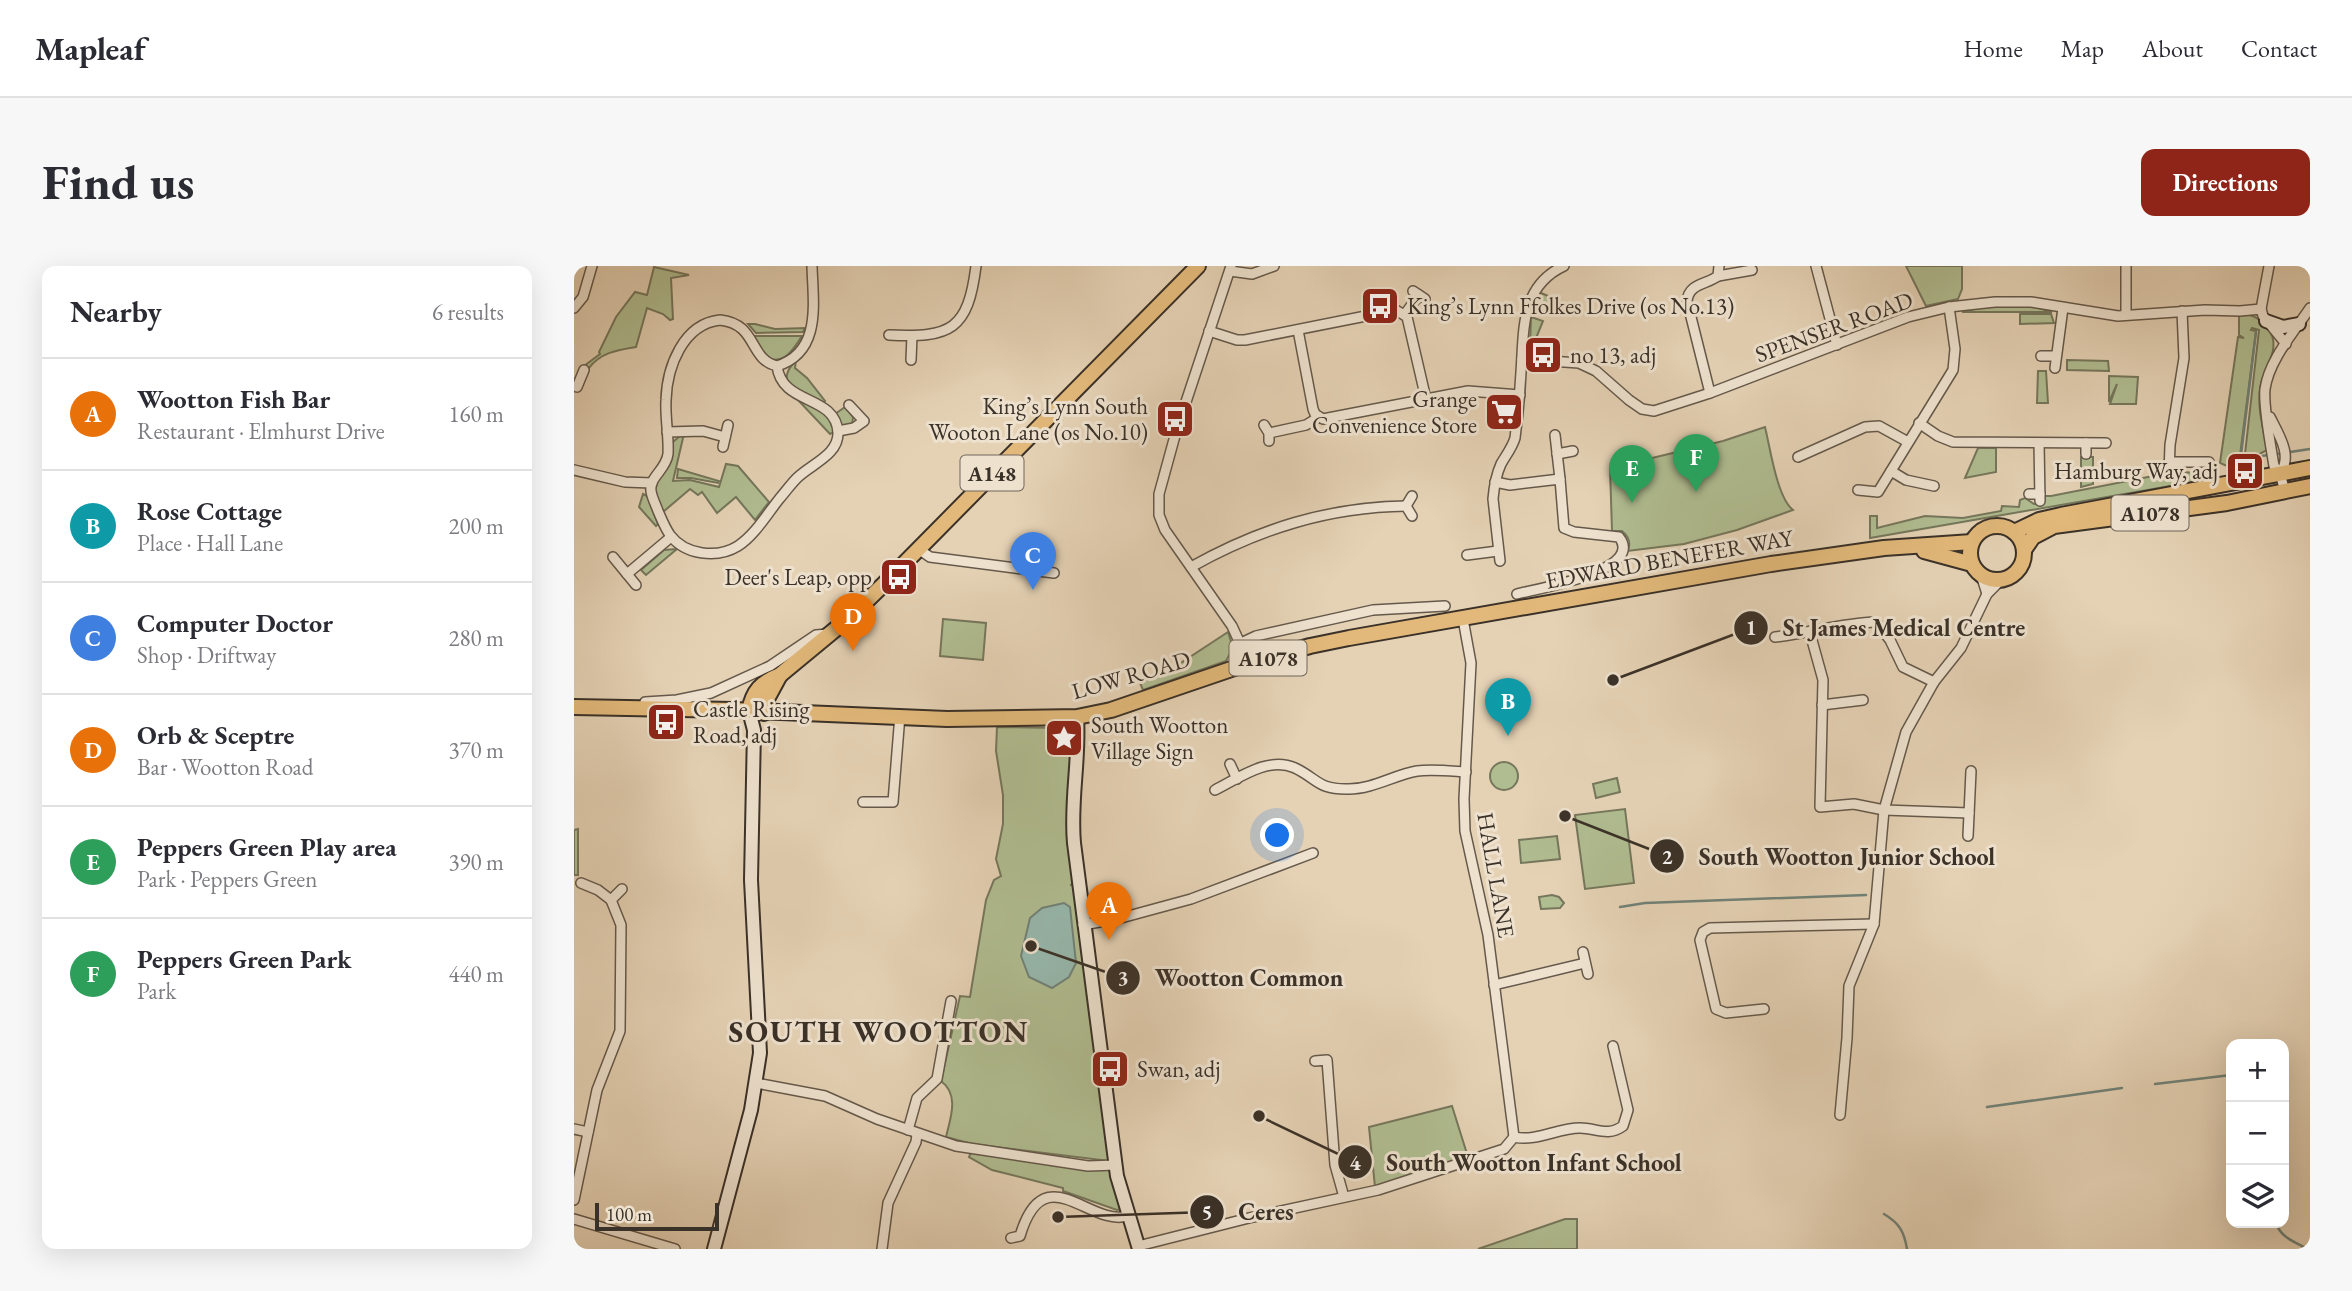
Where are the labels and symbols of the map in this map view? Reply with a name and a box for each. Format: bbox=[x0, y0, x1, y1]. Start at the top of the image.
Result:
bus stop icon: King’s Lynn Ffolkes Drive (os No.13) bbox=[1359, 285, 1401, 327]
street label: SPENSER ROAD bbox=[1751, 285, 1917, 369]
place label: King’s Lynn Ffolkes Drive (os No.13) bbox=[1407, 291, 1734, 321]
bus stop icon: no 13, adj bbox=[1522, 334, 1564, 376]
place label: no 13, adj bbox=[1570, 340, 1656, 370]
place label: Grange Convenience Store bbox=[1312, 384, 1477, 440]
place label: King’s Lynn South Wooton Lane (os No.10) bbox=[928, 391, 1148, 447]
supermarket icon: Grange Convenience Store bbox=[1483, 391, 1525, 433]
bus stop icon: King’s Lynn South Wooton Lane (os No.10) bbox=[1154, 398, 1196, 440]
pin: F bbox=[1673, 434, 1719, 492]
pin: E bbox=[1609, 445, 1655, 503]
bus stop icon: Hamburg Way, adj bbox=[2224, 450, 2266, 492]
road number: A148 bbox=[960, 456, 1024, 490]
place label: Hamburg Way, adj bbox=[2054, 456, 2218, 486]
road number: A1078 bbox=[2112, 496, 2188, 530]
street label: EDWARD BENEFER WAY bbox=[1543, 522, 1797, 596]
pin: C bbox=[1010, 532, 1056, 590]
bus stop icon: Deer's Leap, opp bbox=[878, 556, 920, 598]
place label: Deer's Leap, opp bbox=[725, 562, 872, 592]
pin: D bbox=[830, 593, 876, 651]
callout: St James Medical Centre bbox=[1734, 606, 2039, 651]
text: St James Medical Centre bbox=[1783, 612, 2025, 643]
text: 1 bbox=[1745, 614, 1757, 641]
road number: A1078 bbox=[1230, 640, 1306, 676]
street label: LOW ROAD bbox=[1068, 644, 1194, 706]
pin: B bbox=[1485, 678, 1531, 736]
place label: Castle Rising Road, adj bbox=[693, 694, 810, 750]
bus stop icon: Castle Rising Road, adj bbox=[645, 701, 687, 743]
place label: South Wootton Village Sign bbox=[1091, 710, 1228, 766]
place icon: South Wootton Village Sign bbox=[1043, 717, 1085, 759]
street label: HALL LANE bbox=[1470, 810, 1522, 940]
your location bbox=[1260, 818, 1294, 852]
callout: South Wootton Junior School bbox=[1650, 834, 2009, 879]
text: South Wootton Junior School bbox=[1699, 841, 1995, 872]
text: 2 bbox=[1661, 843, 1673, 870]
pin: A bbox=[1086, 882, 1132, 940]
callout: Wootton Common bbox=[1105, 955, 1357, 1000]
text: Wootton Common bbox=[1155, 962, 1344, 993]
text: 3 bbox=[1117, 964, 1129, 991]
district label: SOUTH WOOTTON bbox=[728, 1012, 1030, 1051]
bus stop icon: Swan, adj bbox=[1089, 1048, 1131, 1090]
place label: Swan, adj bbox=[1137, 1054, 1220, 1084]
callout: South Wootton Infant School bbox=[1338, 1140, 1696, 1185]
text: South Wootton Infant School bbox=[1386, 1147, 1682, 1178]
text: 4 bbox=[1349, 1149, 1361, 1176]
callout: Ceres bbox=[1189, 1189, 1308, 1234]
text: Ceres bbox=[1238, 1196, 1294, 1227]
text: 5 bbox=[1201, 1198, 1213, 1225]
scale bar bbox=[595, 1200, 719, 1232]

